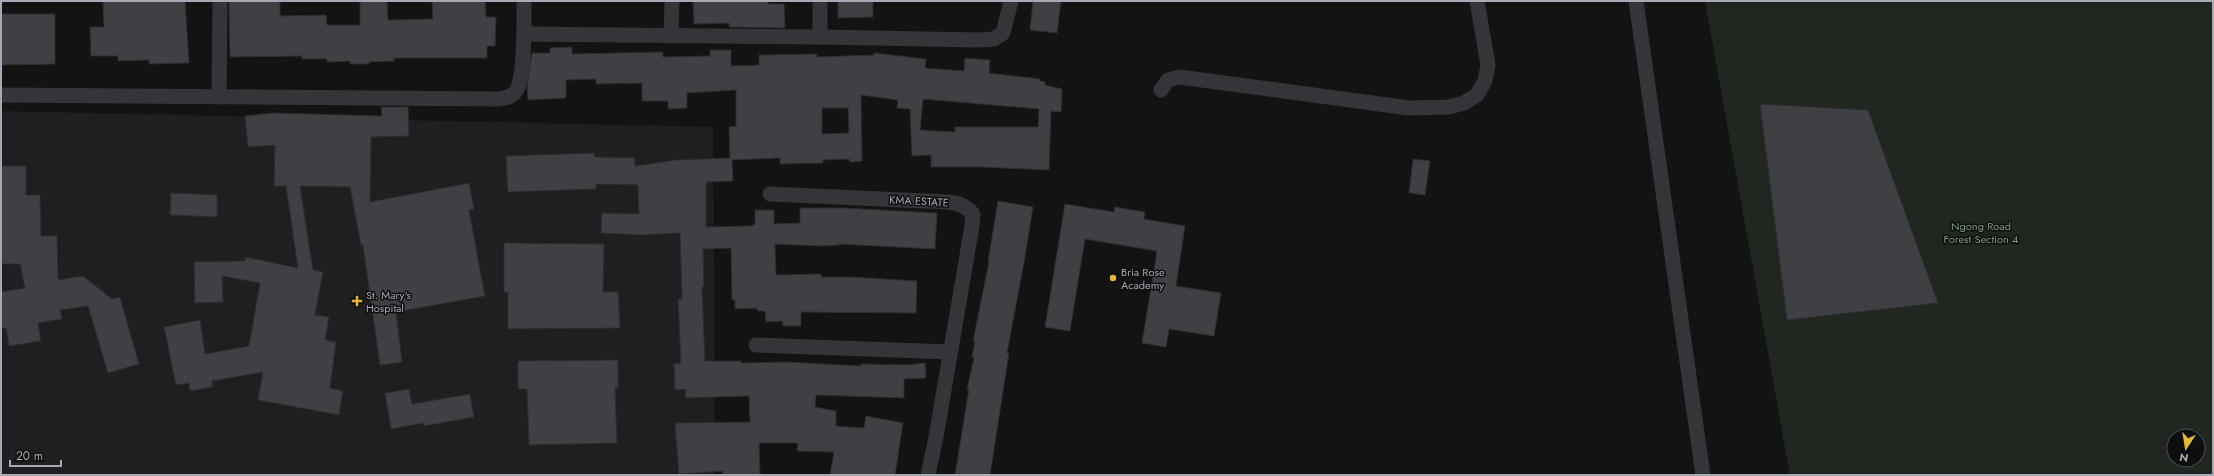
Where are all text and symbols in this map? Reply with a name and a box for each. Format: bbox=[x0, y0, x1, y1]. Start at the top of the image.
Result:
street label: KMA ESTATE bbox=[889, 191, 949, 211]
park label: Ngong Road Forest Section 4 bbox=[1944, 218, 2019, 247]
place label: Bria Rose Academy bbox=[1121, 264, 1165, 293]
marker: Bria Rose Academy bbox=[1108, 273, 1118, 283]
place label: St. Mary's Hospital bbox=[366, 287, 411, 316]
marker: St. Mary's Hospital bbox=[351, 295, 363, 307]
north arrow bbox=[2166, 428, 2206, 468]
scale bar bbox=[10, 442, 61, 468]
text: 20 m bbox=[16, 447, 43, 465]
text: N bbox=[2178, 449, 2190, 467]

